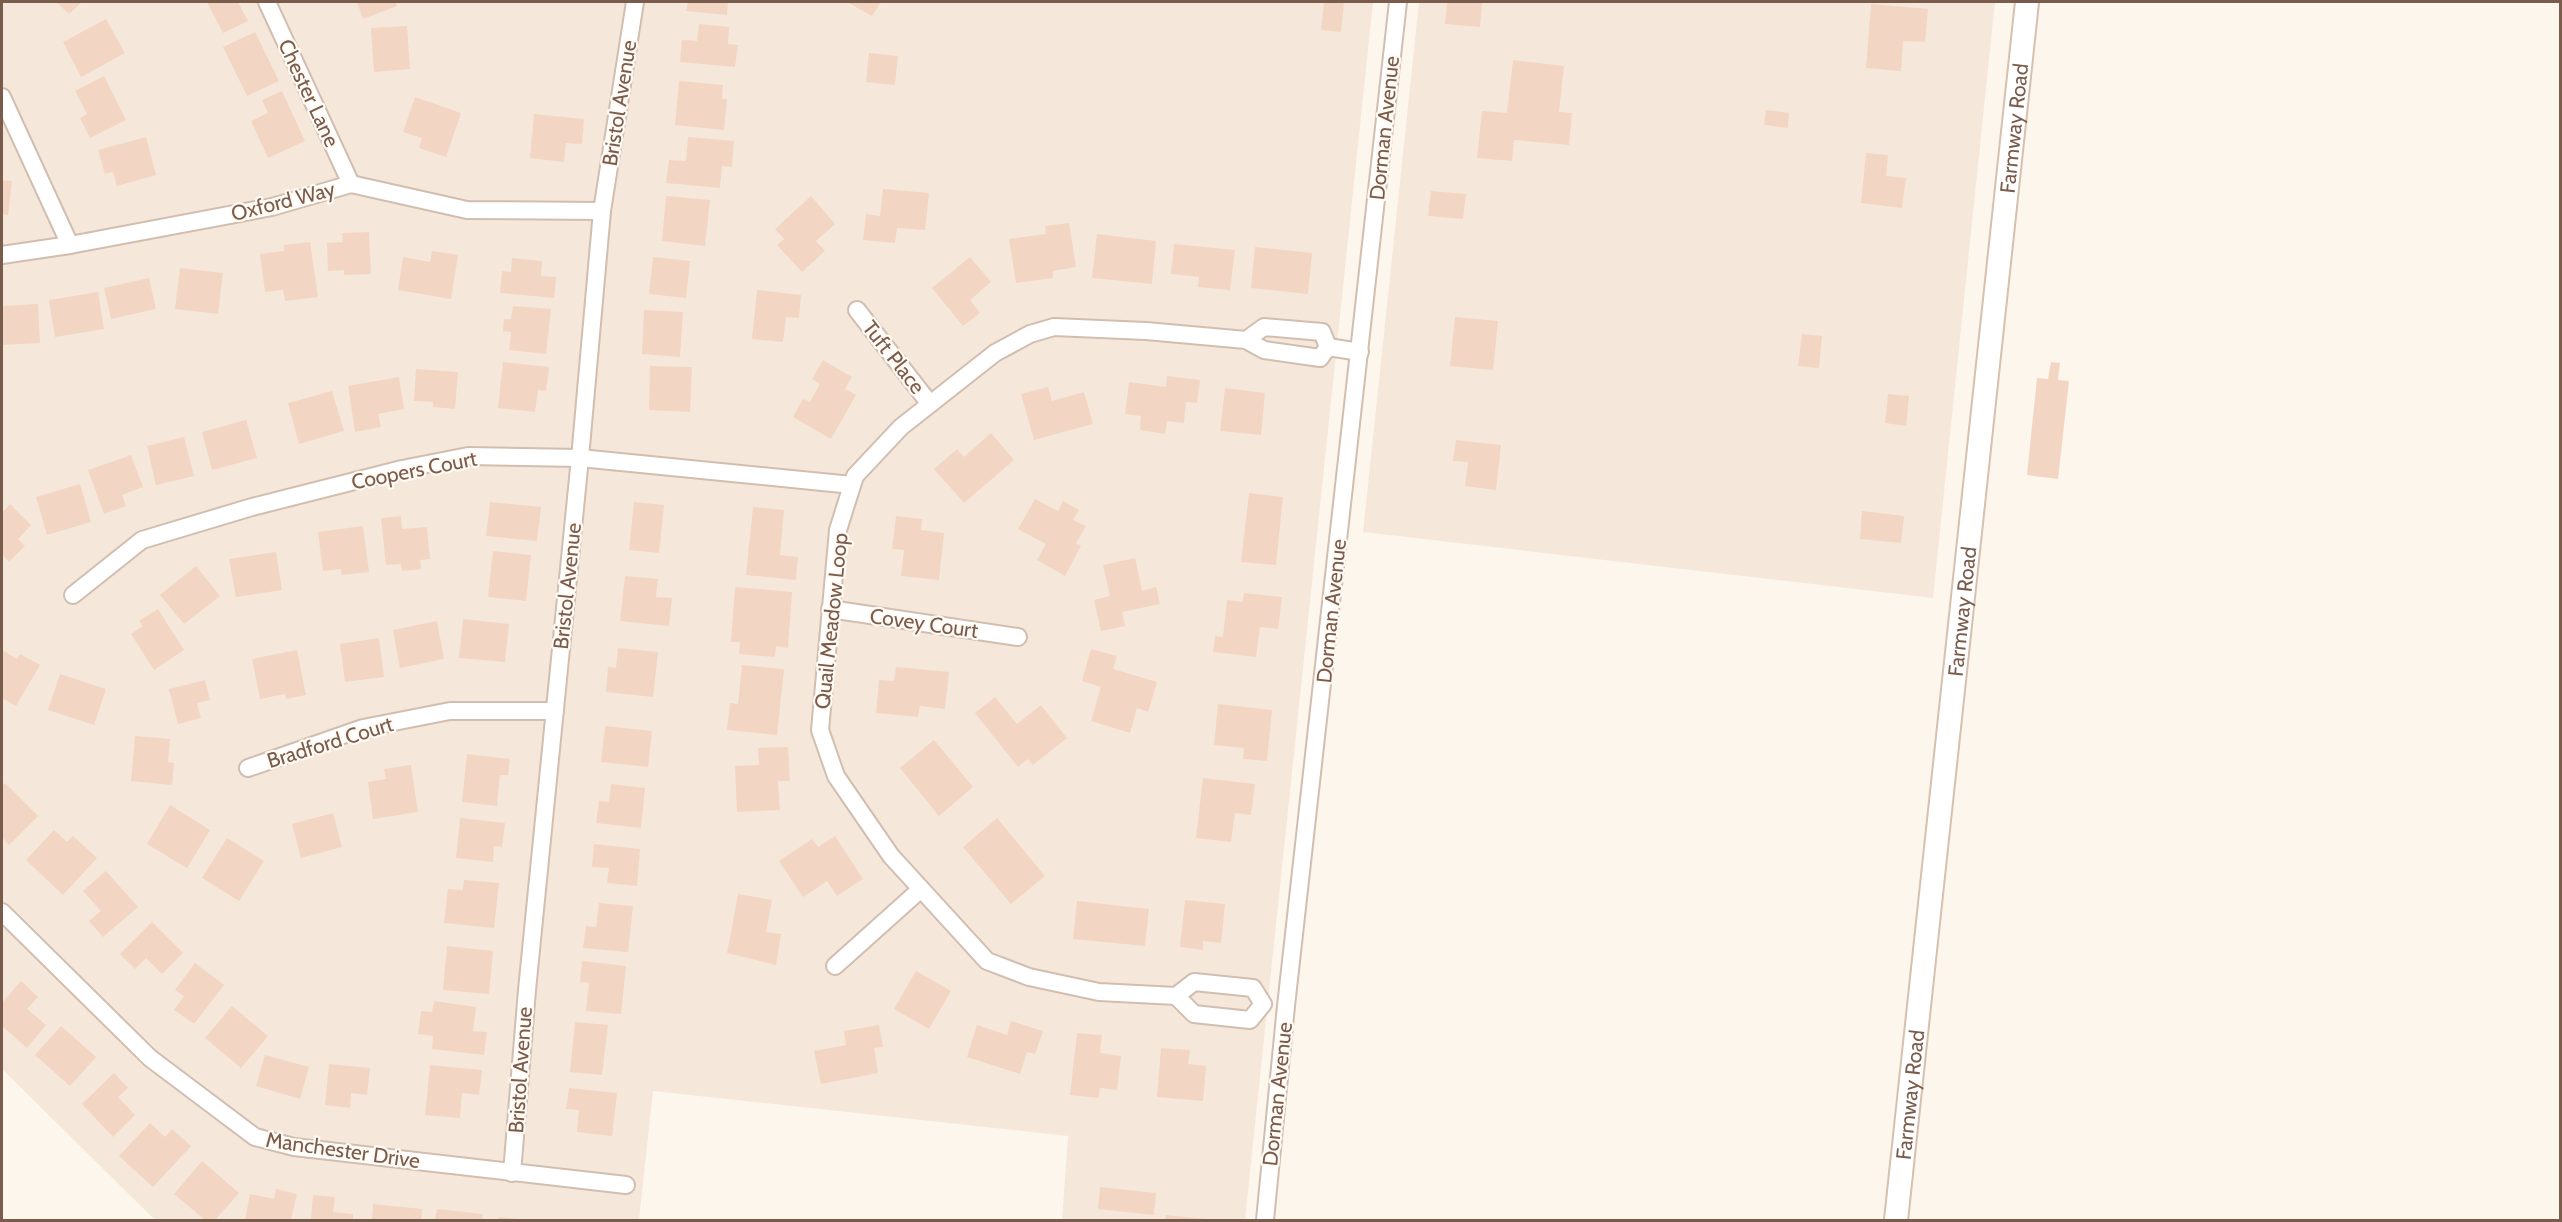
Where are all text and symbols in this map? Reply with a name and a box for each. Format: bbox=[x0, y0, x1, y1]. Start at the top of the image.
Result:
street label: Chester Lane bbox=[273, 35, 345, 151]
street label: Bristol Avenue bbox=[597, 38, 641, 168]
street label: Dorman Avenue bbox=[1364, 54, 1404, 201]
street label: Farmway Road bbox=[1994, 62, 2033, 195]
street label: Oxford Way bbox=[228, 176, 338, 226]
street label: Tuft Place bbox=[858, 315, 931, 399]
street label: Coopers Court bbox=[349, 446, 479, 494]
street label: Bristol Avenue bbox=[548, 521, 586, 650]
street label: Quail Meadow Loop bbox=[809, 532, 853, 710]
street label: Dorman Avenue bbox=[1311, 537, 1351, 684]
street label: Farmway Road bbox=[1942, 545, 1981, 678]
street label: Covey Court bbox=[868, 603, 980, 643]
street label: Bradford Court bbox=[264, 711, 396, 773]
street label: Bristol Avenue bbox=[503, 1006, 537, 1134]
street label: Dorman Avenue bbox=[1257, 1020, 1297, 1167]
street label: Farmway Road bbox=[1890, 1028, 1929, 1161]
street label: Manchester Drive bbox=[264, 1127, 422, 1173]

